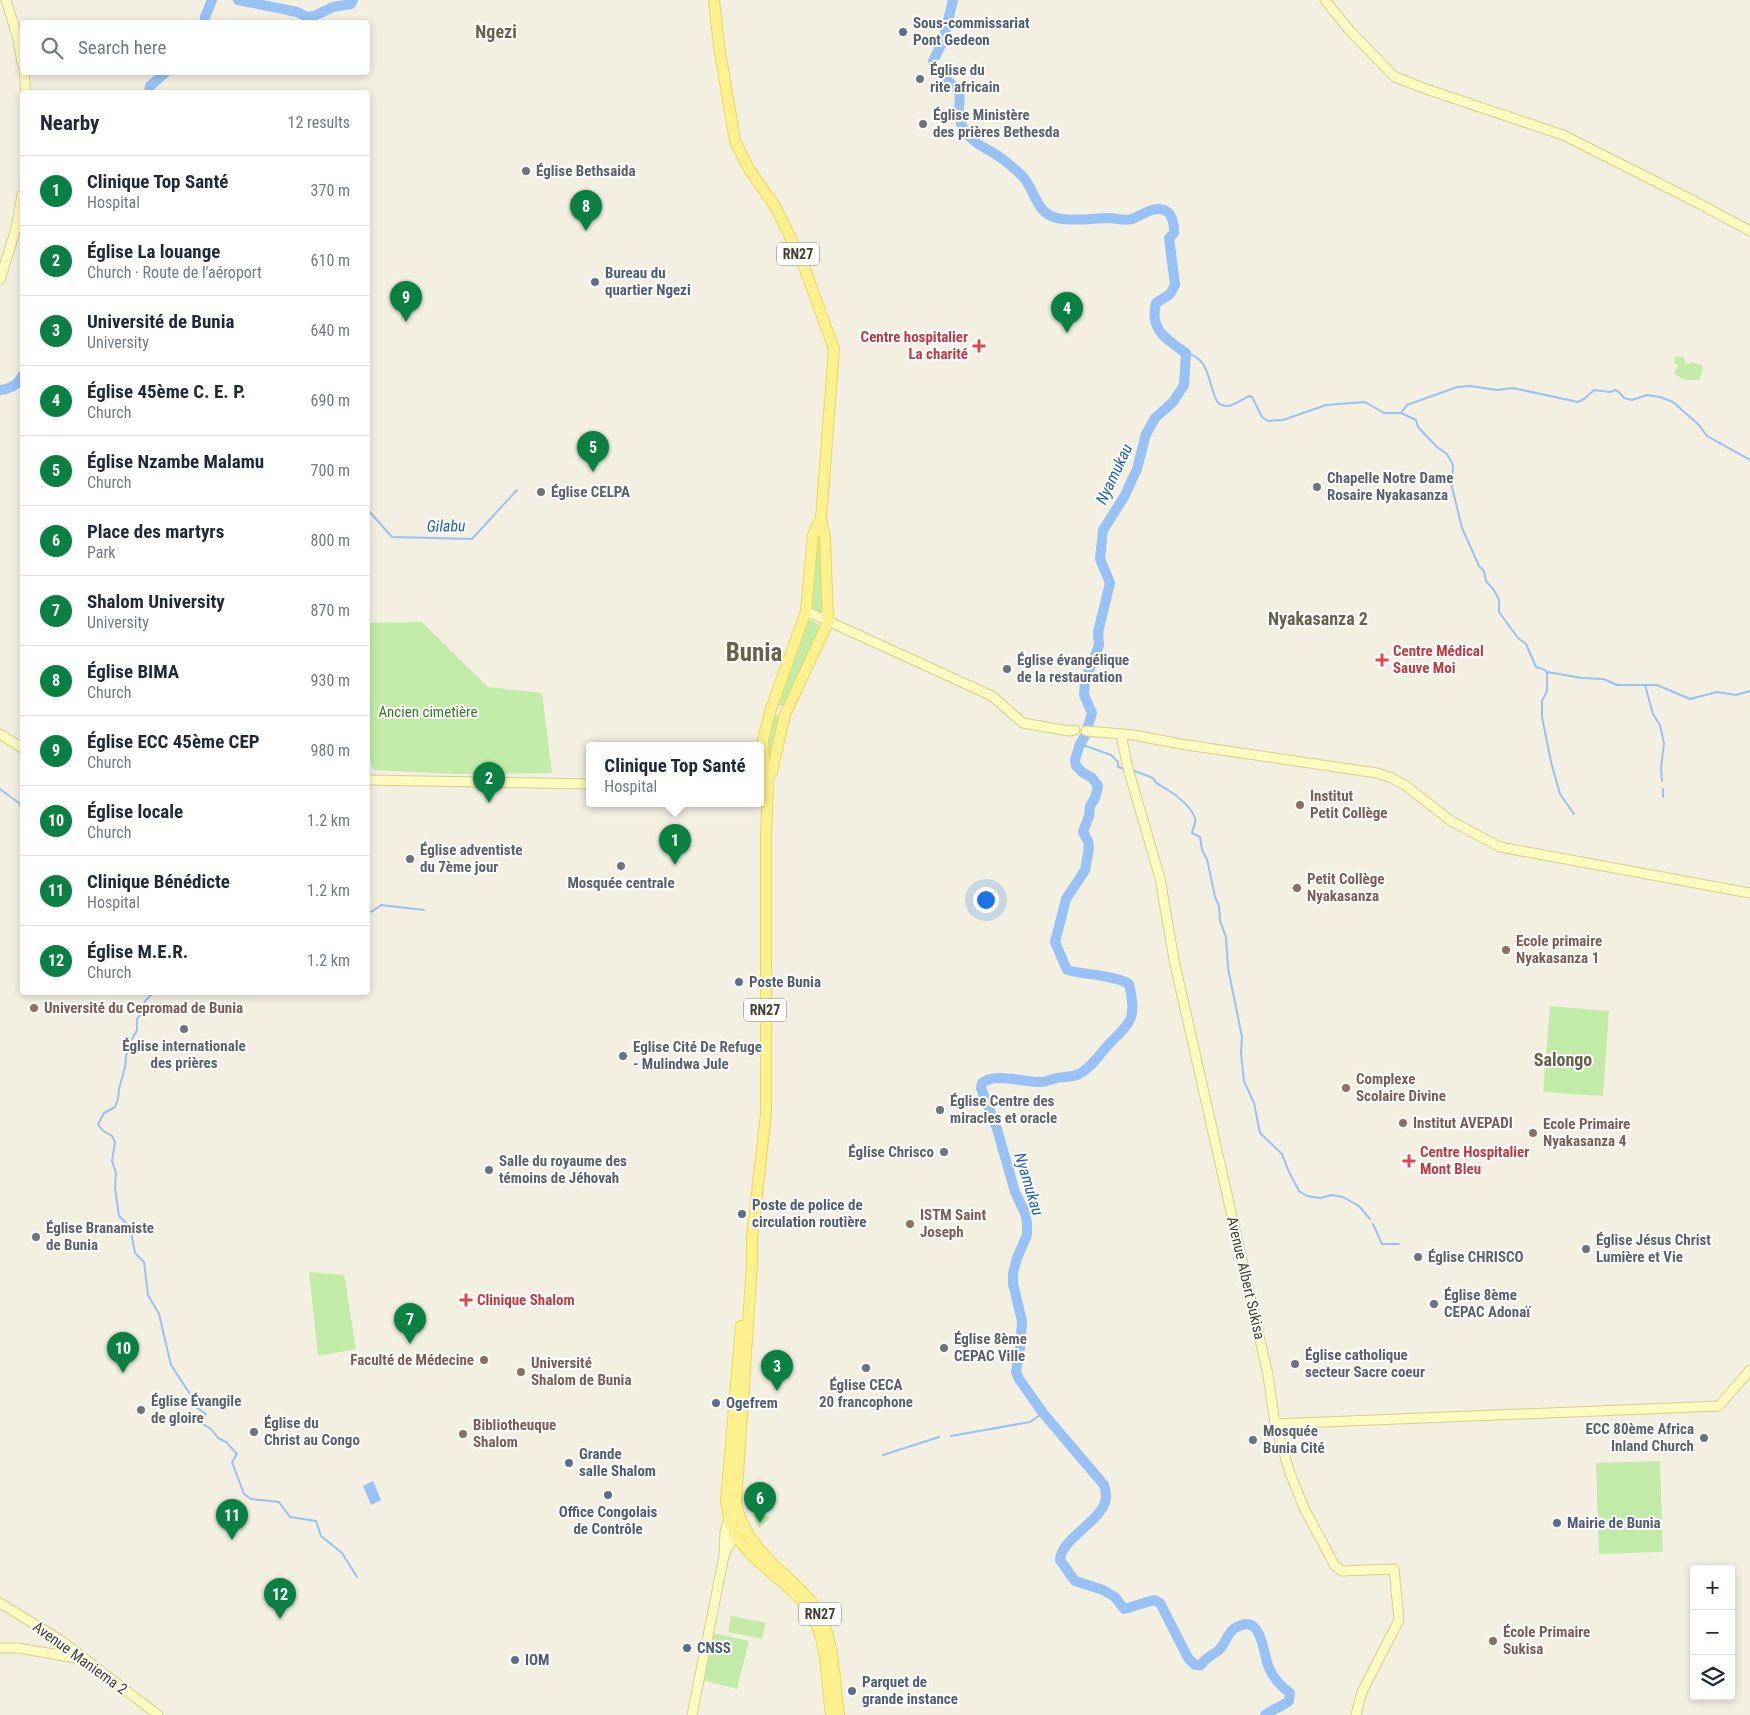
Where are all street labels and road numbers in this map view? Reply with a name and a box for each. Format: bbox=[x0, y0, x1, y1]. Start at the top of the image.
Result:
road number: RN27 bbox=[777, 242, 819, 266]
road number: RN27 bbox=[744, 998, 786, 1022]
street label: Avenue Albert Sukisa bbox=[1223, 1215, 1269, 1341]
road number: RN27 bbox=[799, 1602, 841, 1626]
street label: Avenue Maniema 2 bbox=[29, 1618, 131, 1698]

